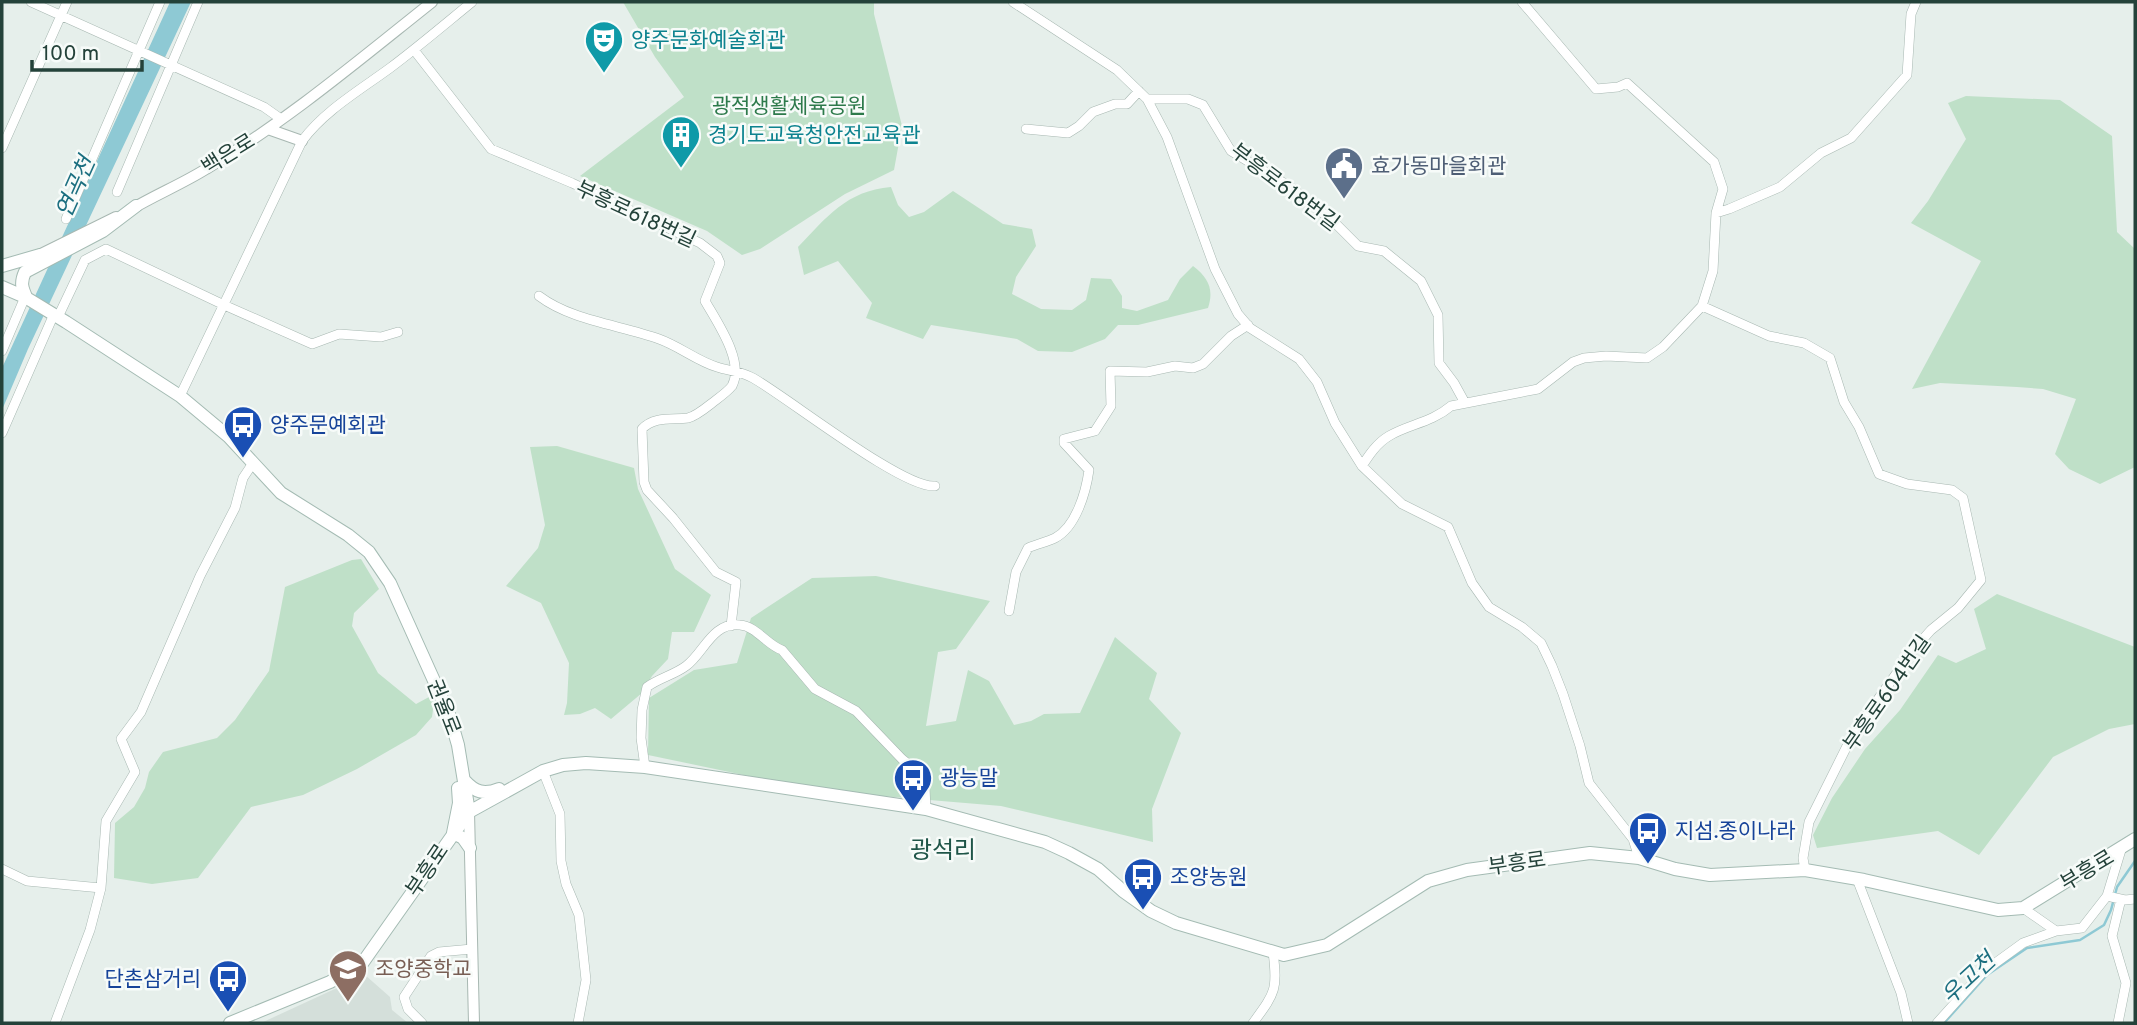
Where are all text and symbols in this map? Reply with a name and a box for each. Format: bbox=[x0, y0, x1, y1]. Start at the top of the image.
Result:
theatre icon: 양주문화예술회관 bbox=[583, 19, 625, 74]
scale bar bbox=[32, 28, 142, 72]
place label: 양주문화예술회관 bbox=[631, 28, 786, 55]
text: 100 m bbox=[42, 41, 99, 68]
park label: 광적생활체육공원 bbox=[712, 94, 866, 121]
building icon: 경기도교육청안전교육관 bbox=[660, 114, 702, 169]
place label: 경기도교육청안전교육관 bbox=[708, 123, 921, 150]
street label: 백은로 bbox=[197, 128, 261, 182]
street label: 부흥로618번길 bbox=[1224, 138, 1344, 238]
public building icon: 효가동마을회관 bbox=[1323, 145, 1365, 200]
water label: 연곡천 bbox=[51, 151, 105, 223]
place label: 효가동마을회관 bbox=[1371, 154, 1506, 181]
street label: 부흥로618번길 bbox=[571, 176, 700, 255]
bus stop icon: 양주문예회관 bbox=[222, 404, 264, 459]
place label: 양주문예회관 bbox=[270, 413, 386, 440]
street label: 부흥로604번길 bbox=[1838, 631, 1938, 757]
street label: 권율로 bbox=[420, 676, 466, 739]
bus stop icon: 광능말 bbox=[892, 757, 934, 812]
place label: 광능말 bbox=[940, 766, 998, 793]
bus stop icon: 지섬.종이나라 bbox=[1627, 810, 1669, 865]
place label: 지섬.종이나라 bbox=[1675, 819, 1796, 846]
district label: 광석리 bbox=[910, 837, 976, 867]
street label: 부흥로 bbox=[401, 839, 456, 902]
street label: 부흥로 bbox=[2056, 845, 2120, 898]
street label: 부흥로 bbox=[1487, 847, 1548, 882]
bus stop icon: 조양농원 bbox=[1122, 856, 1164, 911]
place label: 조양농원 bbox=[1170, 865, 1247, 892]
water label: 우고천 bbox=[1937, 946, 2005, 1012]
school or university icon: 조양중학교 bbox=[327, 948, 369, 1003]
place label: 조양중학교 bbox=[375, 957, 472, 984]
bus stop icon: 단촌삼거리 bbox=[207, 958, 249, 1013]
place label: 단촌삼거리 bbox=[104, 967, 201, 994]

